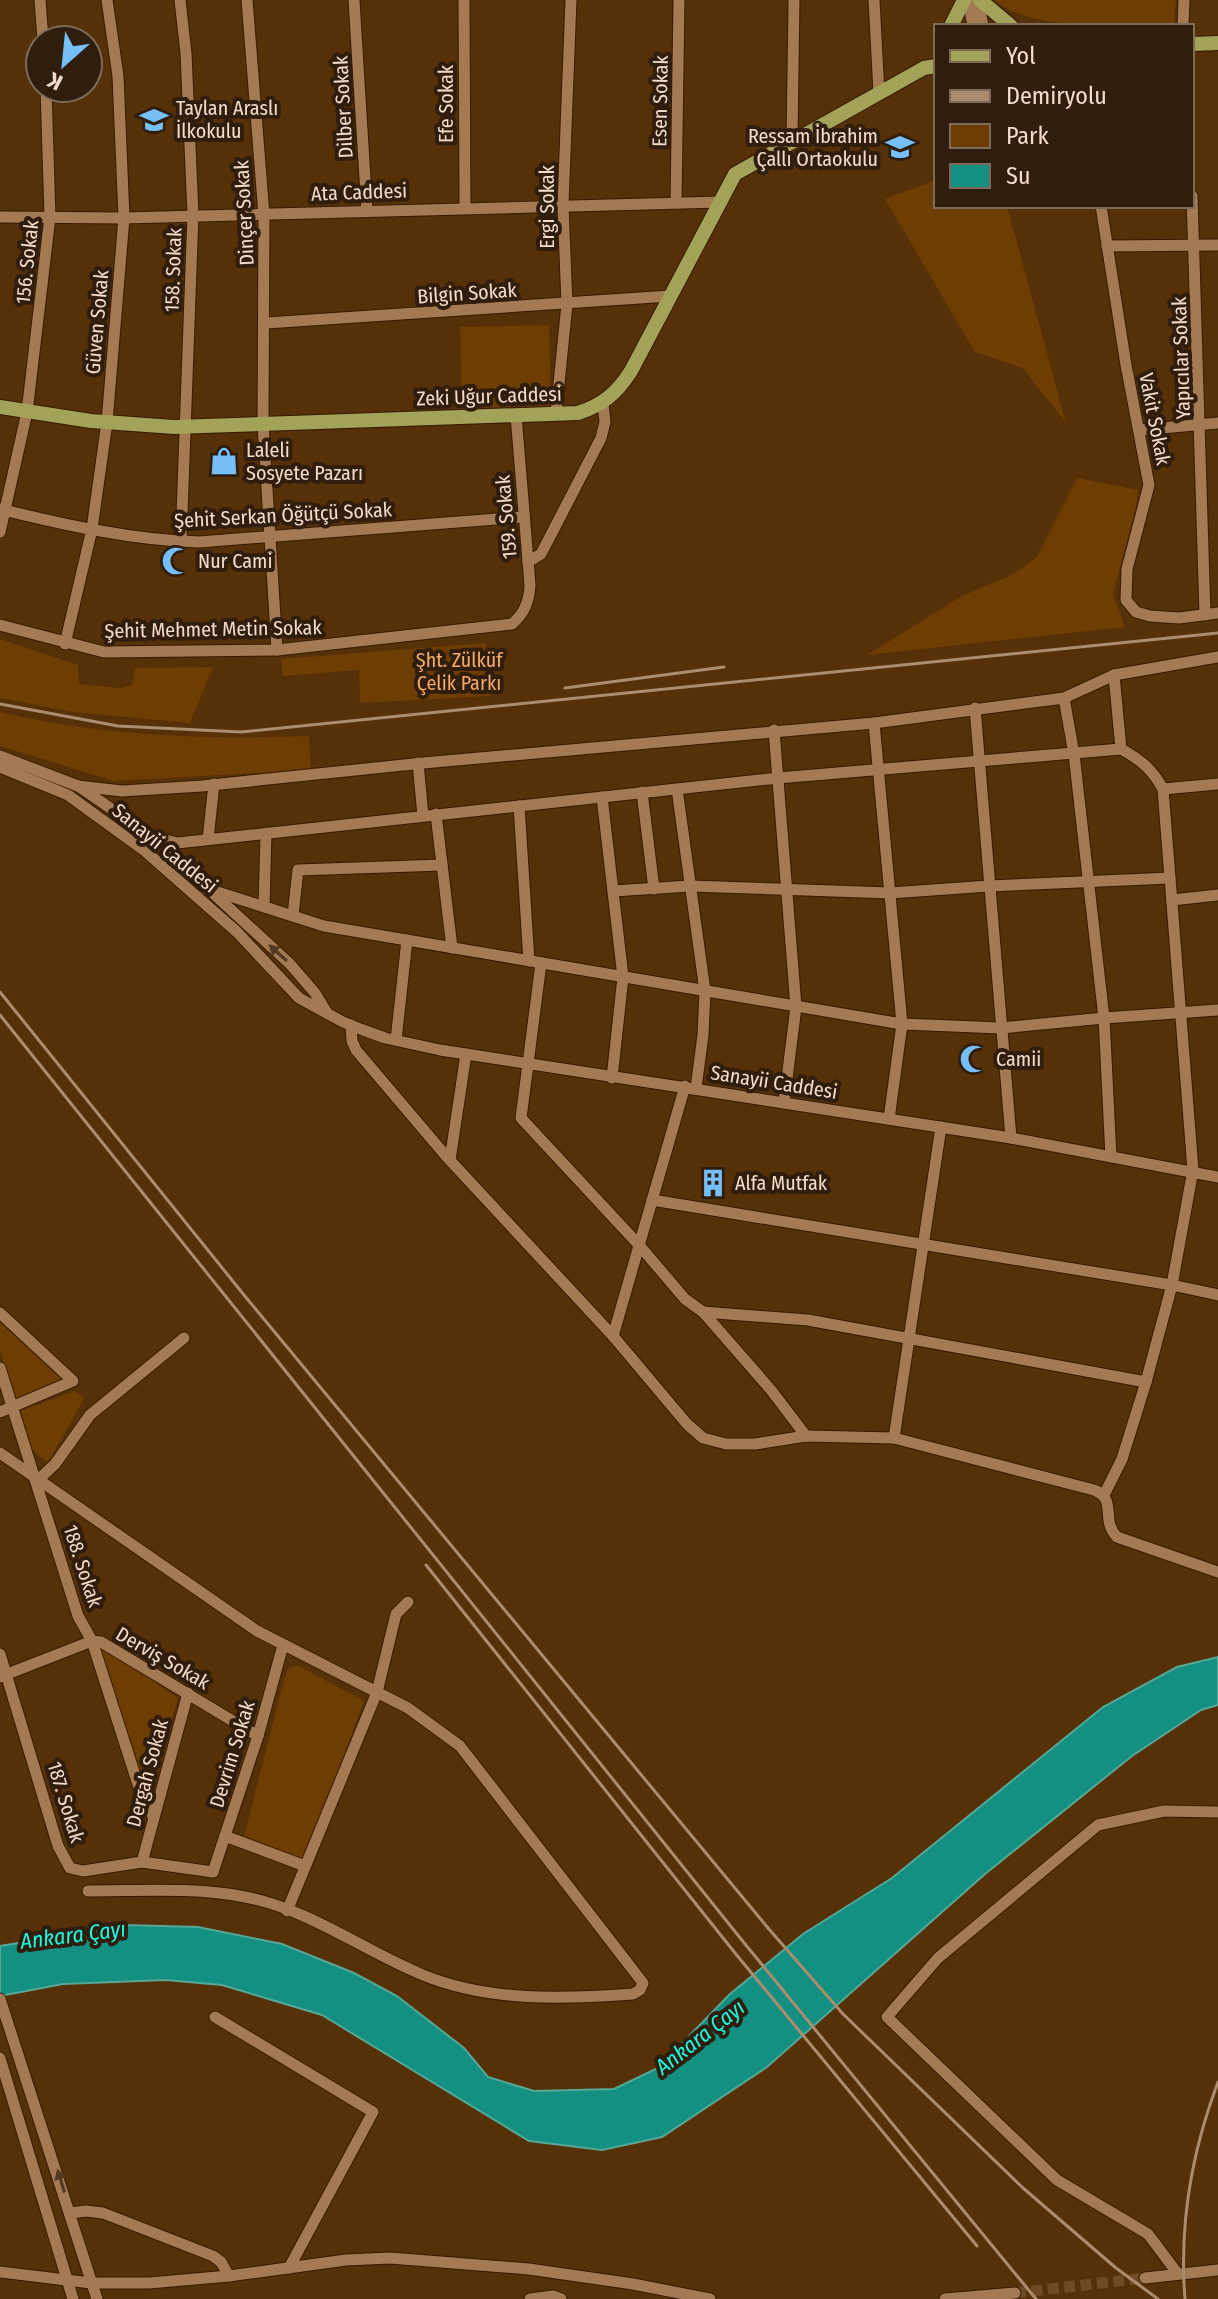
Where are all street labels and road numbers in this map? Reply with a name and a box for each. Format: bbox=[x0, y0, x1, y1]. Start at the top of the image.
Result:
street label: Dilber Sokak bbox=[328, 54, 358, 159]
street label: Esen Sokak bbox=[647, 54, 673, 147]
street label: Efe Sokak bbox=[434, 64, 458, 143]
street label: Dinçer Sokak bbox=[229, 159, 259, 266]
street label: Ergi Sokak bbox=[535, 165, 559, 249]
street label: Ata Caddesi bbox=[311, 178, 407, 206]
street label: 156. Sokak bbox=[11, 218, 43, 305]
street label: 158. Sokak bbox=[160, 227, 186, 313]
street label: Güven Sokak bbox=[80, 268, 114, 375]
street label: Bilgin Sokak bbox=[417, 278, 518, 308]
street label: Yapıcılar Sokak bbox=[1167, 296, 1195, 420]
street label: Vakit Sokak bbox=[1134, 371, 1176, 468]
street label: Zeki Uğur Caddesi bbox=[416, 381, 562, 411]
street label: 159. Sokak bbox=[490, 473, 522, 560]
street label: Şehit Serkan Öğütçü Sokak bbox=[173, 497, 393, 534]
street label: Şehit Mehmet Metin Sokak bbox=[104, 615, 323, 644]
street label: Sanayii Caddesi bbox=[108, 798, 222, 898]
street label: Sanayii Caddesi bbox=[709, 1060, 839, 1104]
street label: 188. Sokak bbox=[58, 1522, 108, 1611]
street label: Derviş Sokak bbox=[111, 1622, 215, 1696]
street label: Devrim Sokak bbox=[204, 1697, 260, 1811]
street label: Dergah Sokak bbox=[121, 1716, 173, 1830]
street label: 187. Sokak bbox=[42, 1759, 90, 1846]

